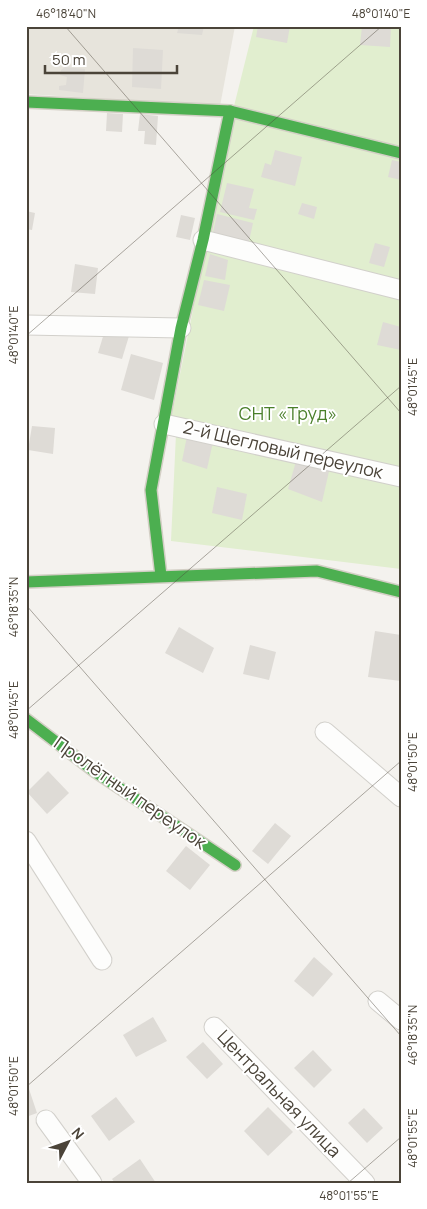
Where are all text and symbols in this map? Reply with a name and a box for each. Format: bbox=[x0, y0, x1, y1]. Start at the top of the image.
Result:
text: 46°18'40"N bbox=[36, 5, 96, 22]
text: 48°01'40"E bbox=[352, 5, 410, 22]
scale bar bbox=[45, 42, 178, 74]
text: 50 m bbox=[52, 49, 86, 70]
text: 48°01'40"E bbox=[5, 306, 22, 364]
text: 48°01'45"E bbox=[404, 358, 421, 416]
park label: СНТ «Труд» bbox=[239, 401, 337, 425]
street label: 2-й Щегловый переулок bbox=[181, 414, 387, 484]
text: 46°18'35"N bbox=[5, 577, 22, 637]
text: 48°01'45"E bbox=[5, 681, 22, 739]
street label: Пролётный переулок bbox=[50, 730, 212, 855]
text: 48°01'50"E bbox=[404, 732, 421, 792]
text: 46°18'35"N bbox=[404, 1005, 421, 1065]
street label: Центральная улица bbox=[213, 1024, 347, 1162]
text: 48°01'50"E bbox=[5, 1056, 22, 1116]
text: 48°01'55"E bbox=[404, 1108, 421, 1168]
north arrow bbox=[42, 1116, 92, 1166]
text: N bbox=[68, 1123, 89, 1143]
text: 48°01'55"E bbox=[319, 1187, 379, 1204]

